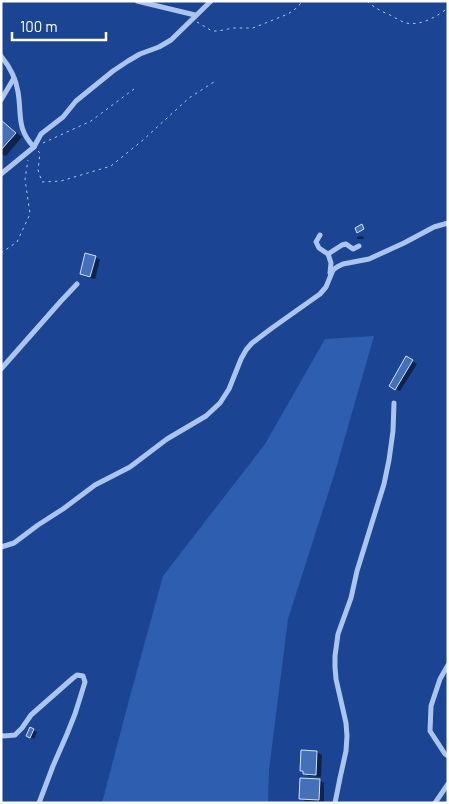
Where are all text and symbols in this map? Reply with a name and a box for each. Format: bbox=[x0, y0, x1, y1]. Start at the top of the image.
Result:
scale bar bbox=[12, 10, 106, 42]
text: 100 m bbox=[20, 17, 58, 35]

